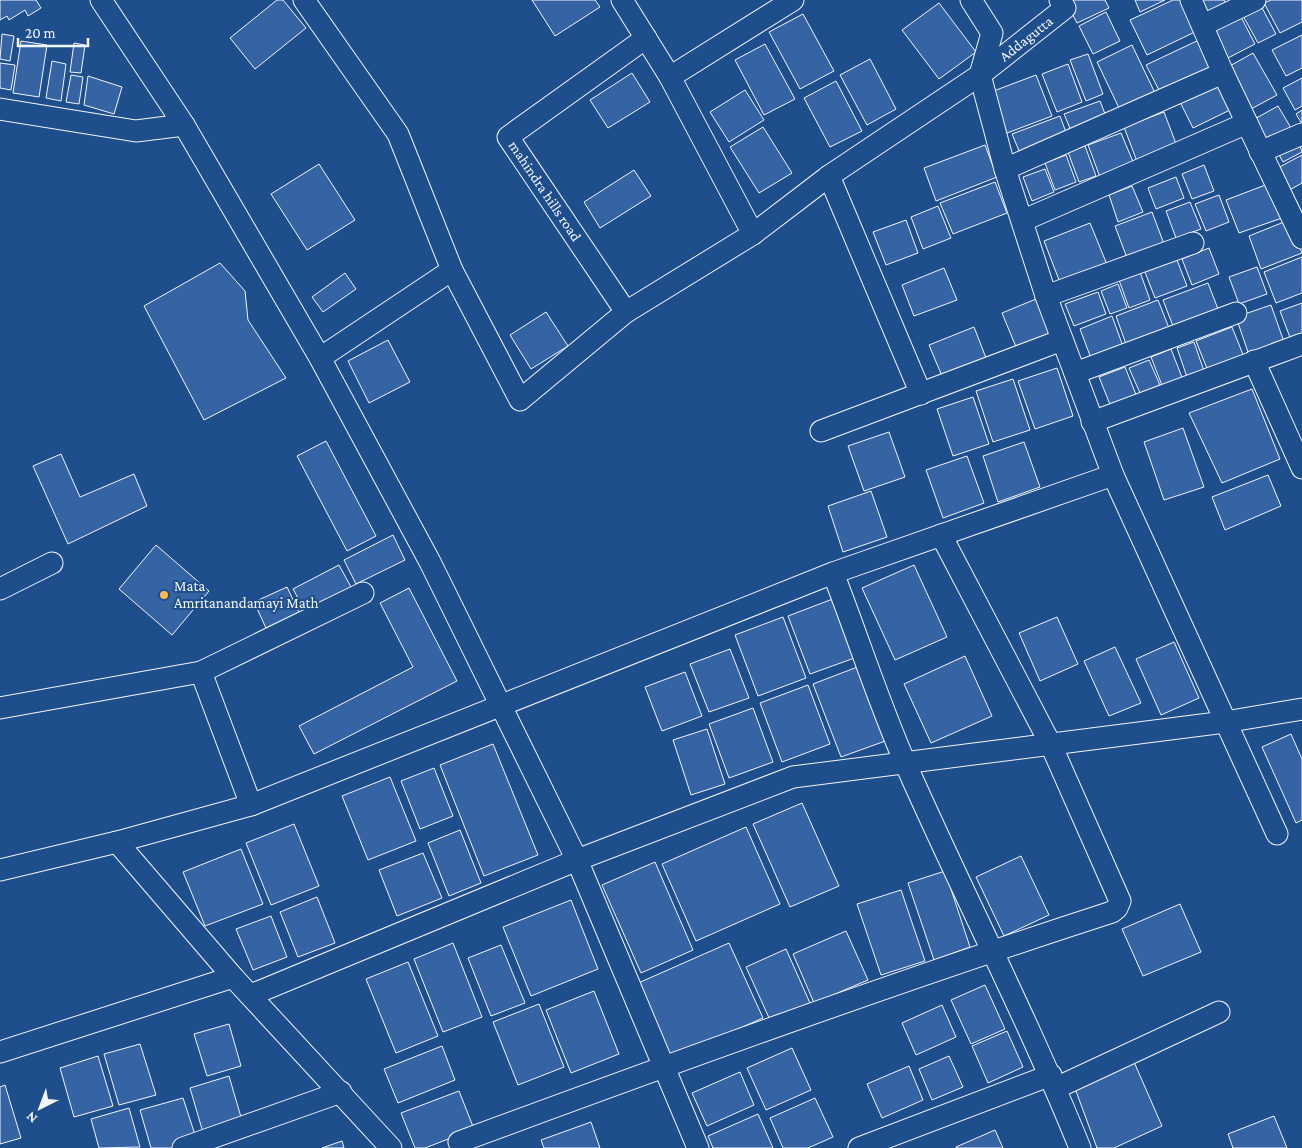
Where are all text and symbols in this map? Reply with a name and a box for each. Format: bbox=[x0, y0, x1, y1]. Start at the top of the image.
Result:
street label: Addagutta bbox=[996, 13, 1056, 65]
scale bar bbox=[18, 15, 88, 47]
text: 20 m bbox=[25, 25, 56, 41]
street label: mahindra hills road bbox=[505, 138, 585, 244]
place label: Mata Amritanandamayi Math bbox=[174, 578, 319, 612]
marker: Mata Amritanandamayi Math bbox=[158, 589, 170, 601]
north arrow bbox=[15, 1083, 65, 1133]
text: N bbox=[22, 1108, 40, 1127]

